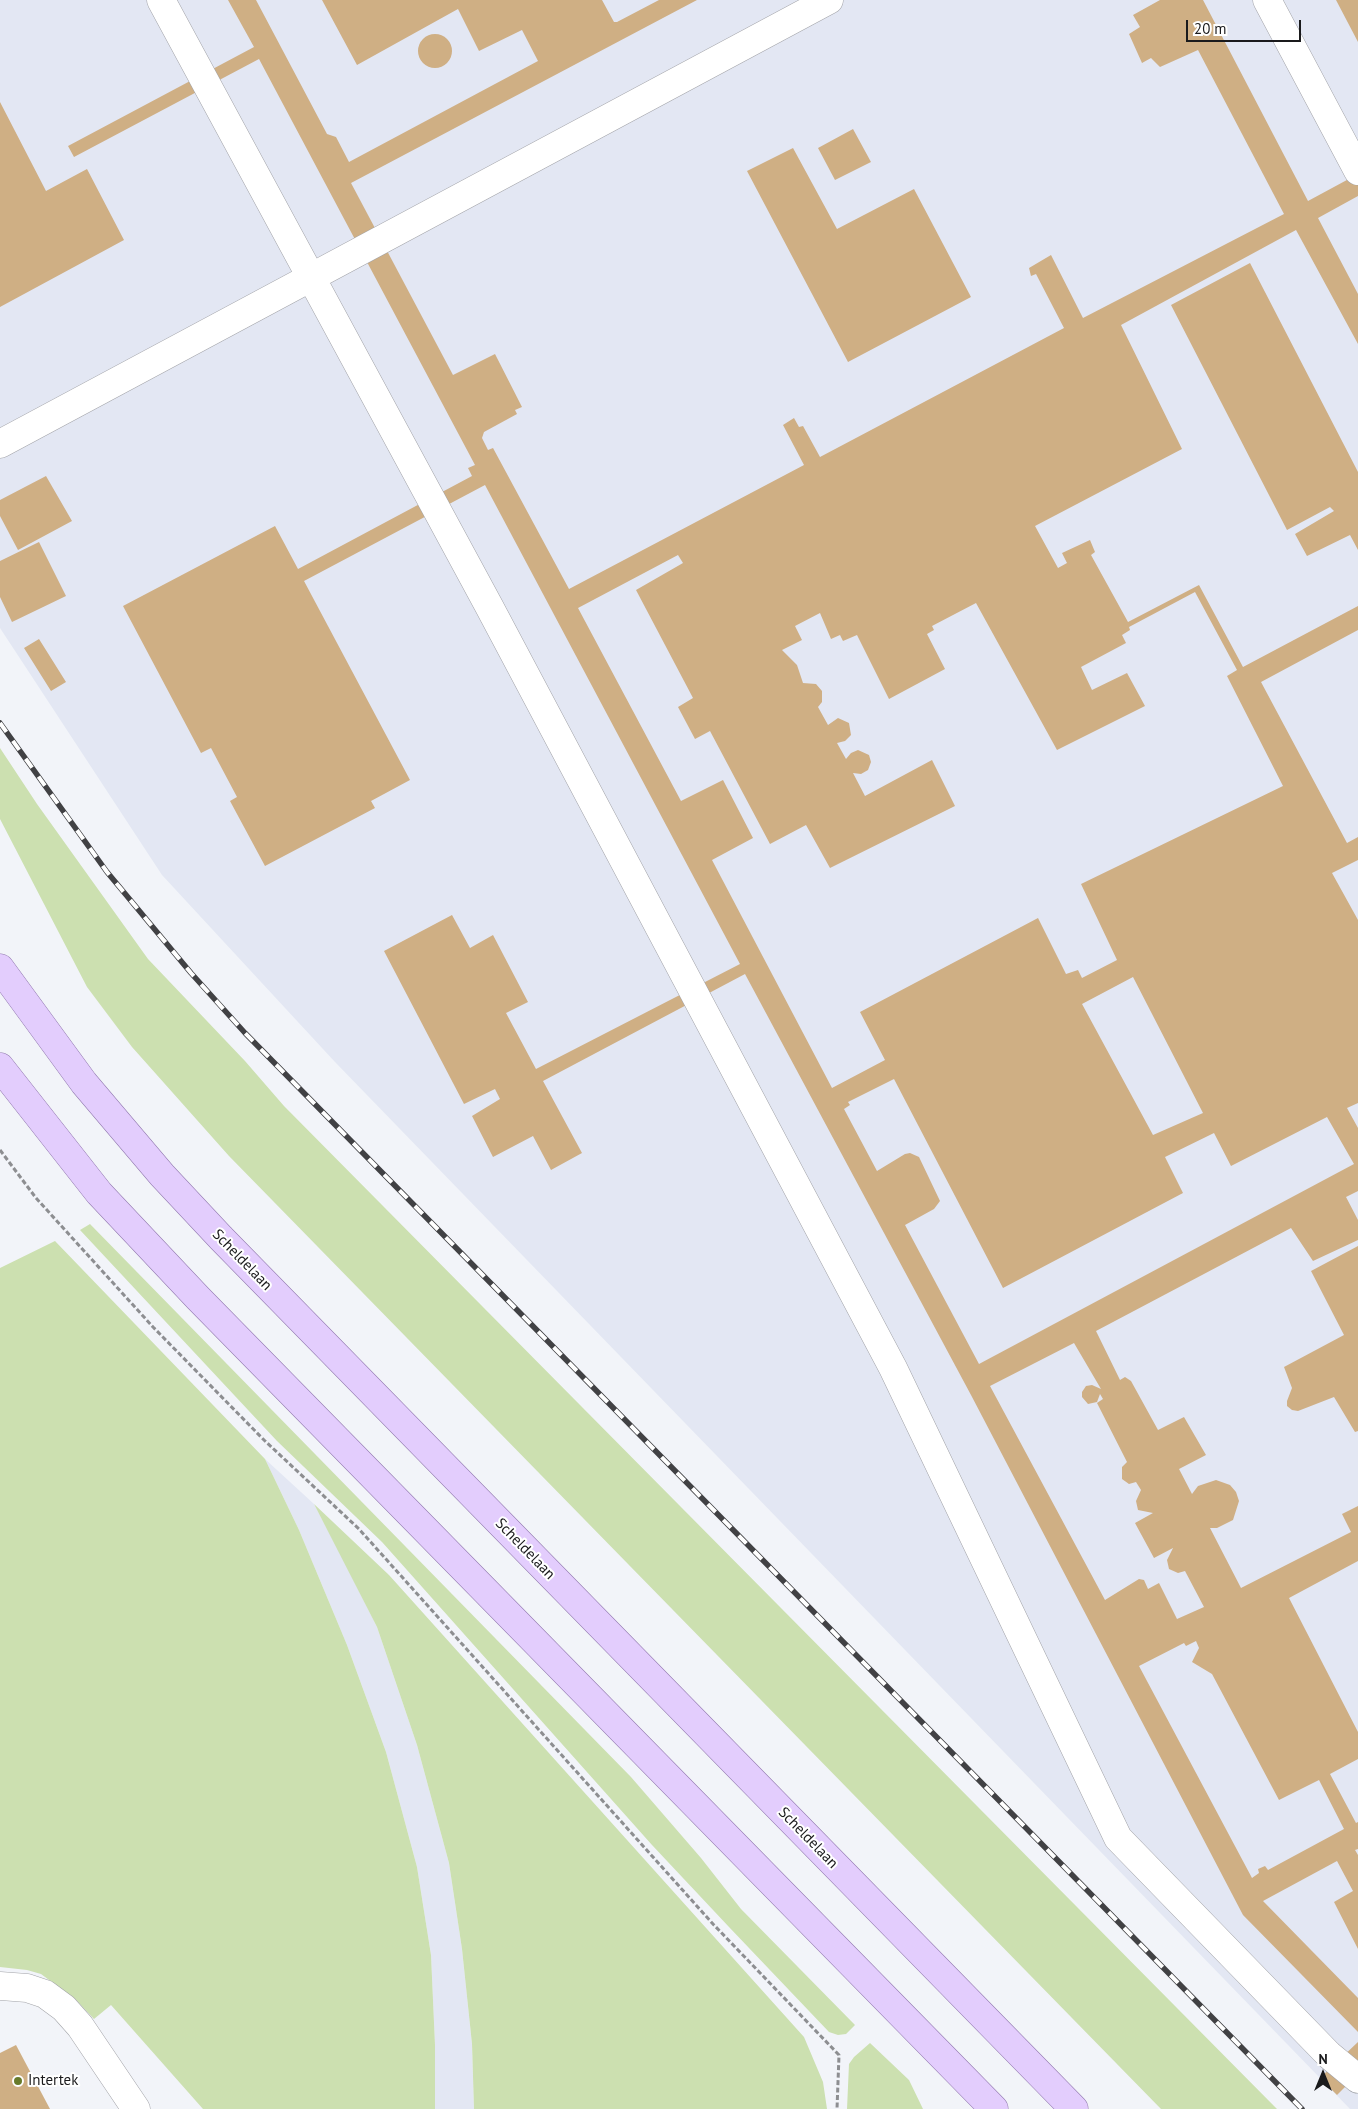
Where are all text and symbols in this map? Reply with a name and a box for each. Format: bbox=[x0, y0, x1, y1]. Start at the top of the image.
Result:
scale bar bbox=[1188, 10, 1303, 42]
text: 20 m bbox=[1194, 19, 1227, 38]
street label: Scheldelaan bbox=[208, 1226, 276, 1294]
street label: Scheldelaan bbox=[491, 1515, 559, 1583]
street label: Scheldelaan bbox=[774, 1804, 842, 1872]
north arrow bbox=[1298, 2049, 1348, 2099]
text: N bbox=[1318, 2050, 1328, 2068]
place label: Intertek bbox=[28, 2072, 78, 2090]
marker: Intertek bbox=[12, 2075, 24, 2087]

